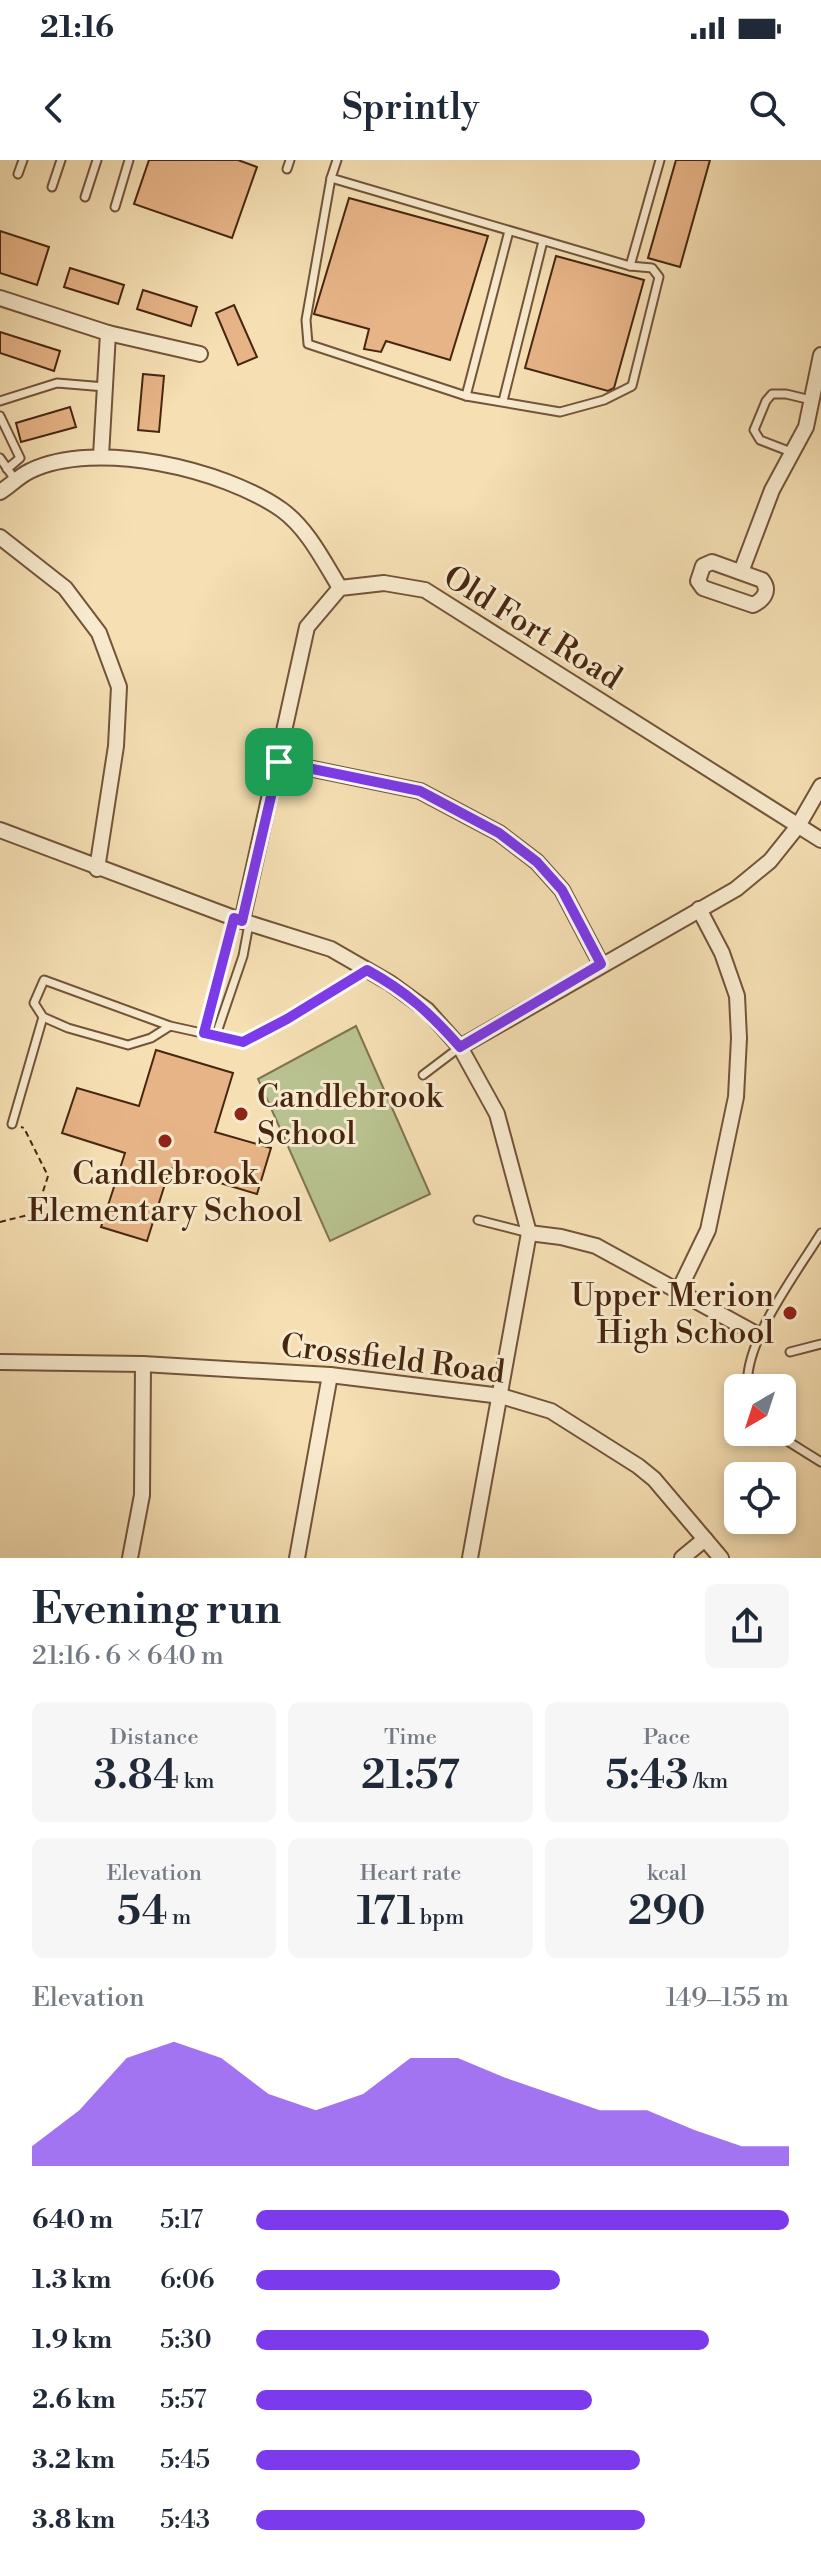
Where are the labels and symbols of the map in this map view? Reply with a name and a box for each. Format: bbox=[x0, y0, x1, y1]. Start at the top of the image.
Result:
street label: Old Fort Road bbox=[436, 557, 629, 699]
pin bbox=[245, 728, 313, 796]
place label: Candlebrook School bbox=[257, 1077, 445, 1154]
marker: Candlebrook School bbox=[232, 1105, 250, 1123]
marker: Candlebrook Elementary School bbox=[156, 1132, 174, 1150]
place label: Candlebrook Elementary School bbox=[28, 1154, 303, 1231]
place label: Upper Merion High School bbox=[571, 1276, 775, 1353]
marker: Upper Merion High School bbox=[781, 1304, 799, 1322]
street label: Crossfield Road bbox=[278, 1325, 507, 1393]
north arrow bbox=[724, 1374, 796, 1446]

